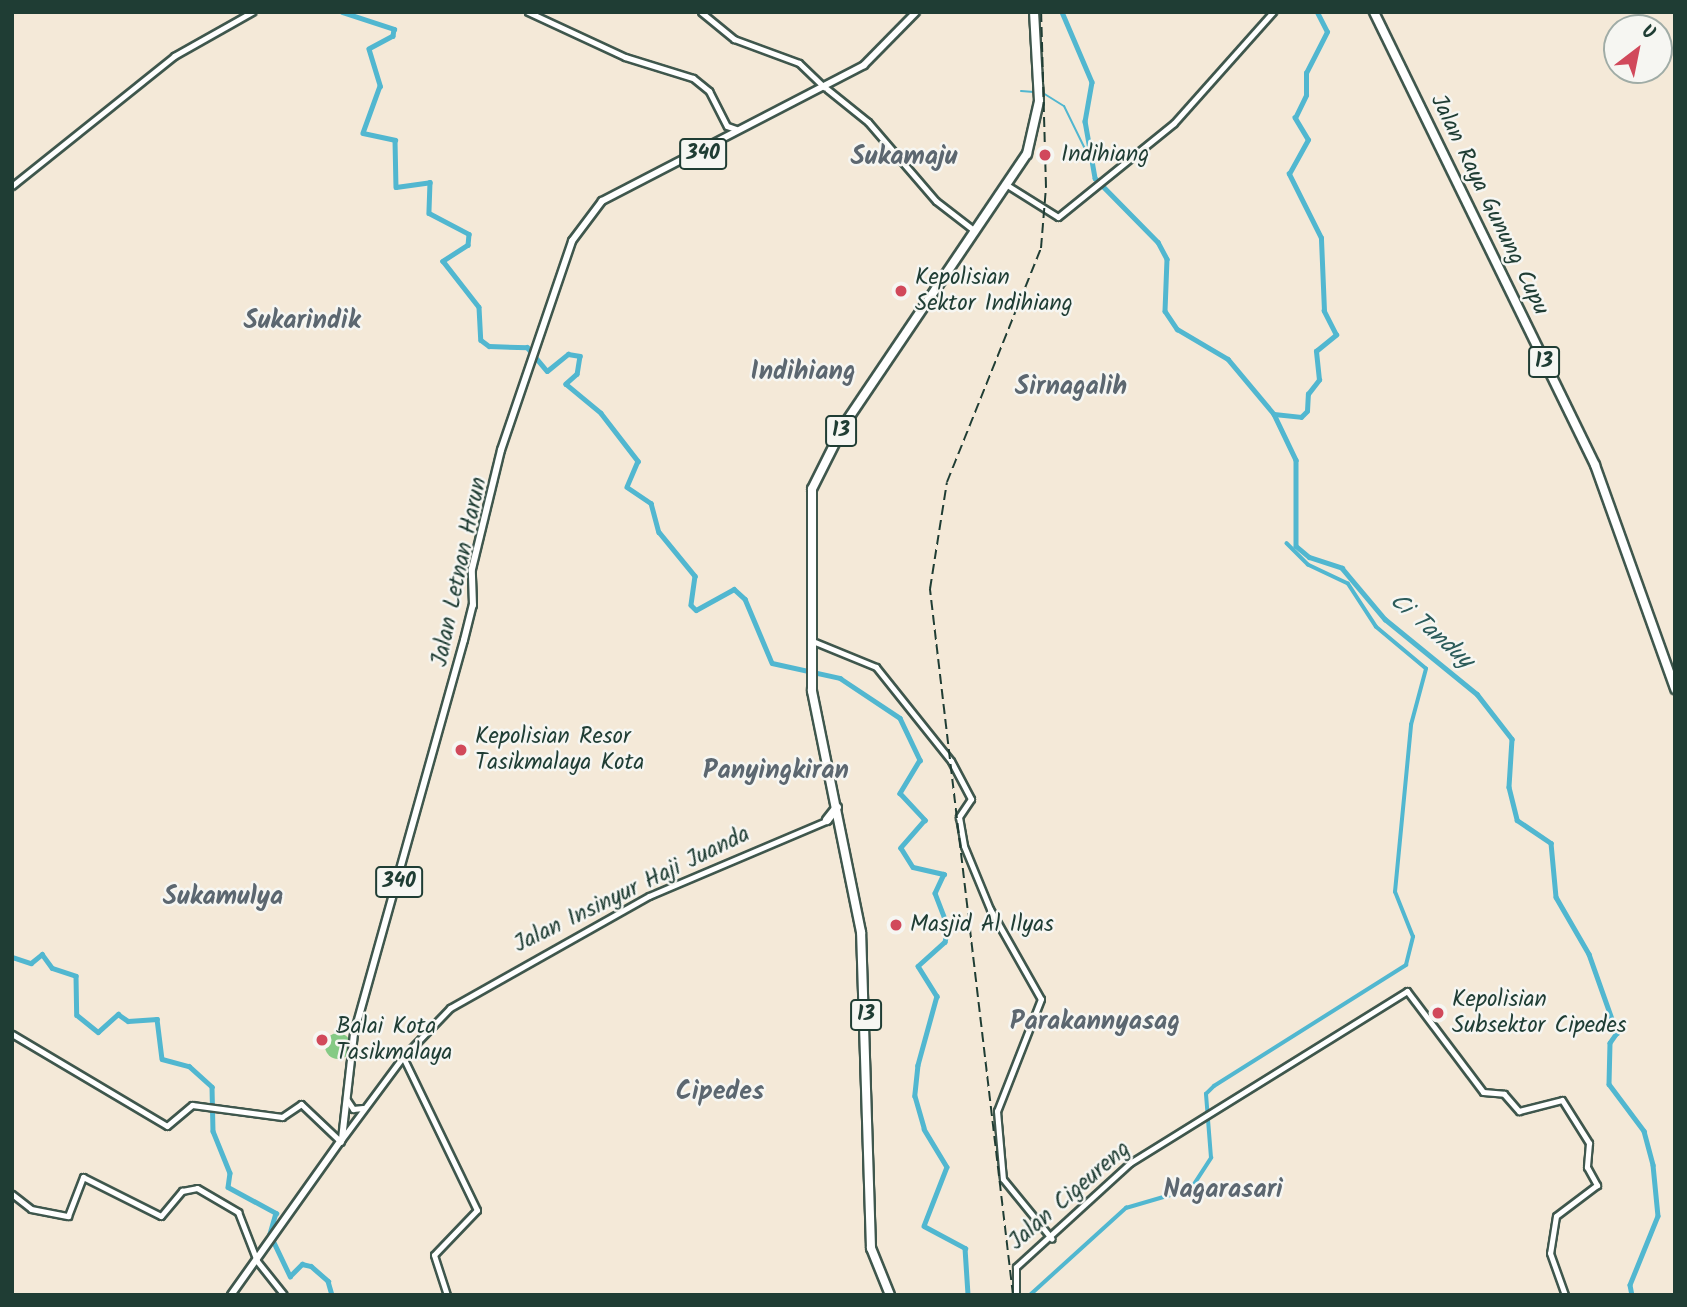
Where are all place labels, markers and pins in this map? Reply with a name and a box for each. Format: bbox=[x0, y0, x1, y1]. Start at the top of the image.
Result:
place label: Indihiang bbox=[1061, 141, 1149, 169]
marker: Indihiang bbox=[1035, 145, 1055, 165]
place label: Kepolisian Sektor Indihiang bbox=[915, 264, 1073, 318]
marker: Kepolisian Sektor Indihiang bbox=[893, 283, 909, 299]
place label: Kepolisian Resor Tasikmalaya Kota bbox=[475, 723, 644, 777]
marker: Kepolisian Resor Tasikmalaya Kota bbox=[453, 742, 469, 758]
place label: Masjid Al Ilyas bbox=[910, 911, 1054, 939]
marker: Masjid Al Ilyas bbox=[888, 917, 904, 933]
place label: Kepolisian Subsektor Cipedes bbox=[1452, 986, 1627, 1040]
marker: Kepolisian Subsektor Cipedes bbox=[1430, 1005, 1446, 1021]
place label: Balai Kota Tasikmalaya bbox=[336, 1013, 452, 1067]
marker: Balai Kota Tasikmalaya bbox=[314, 1032, 330, 1048]

